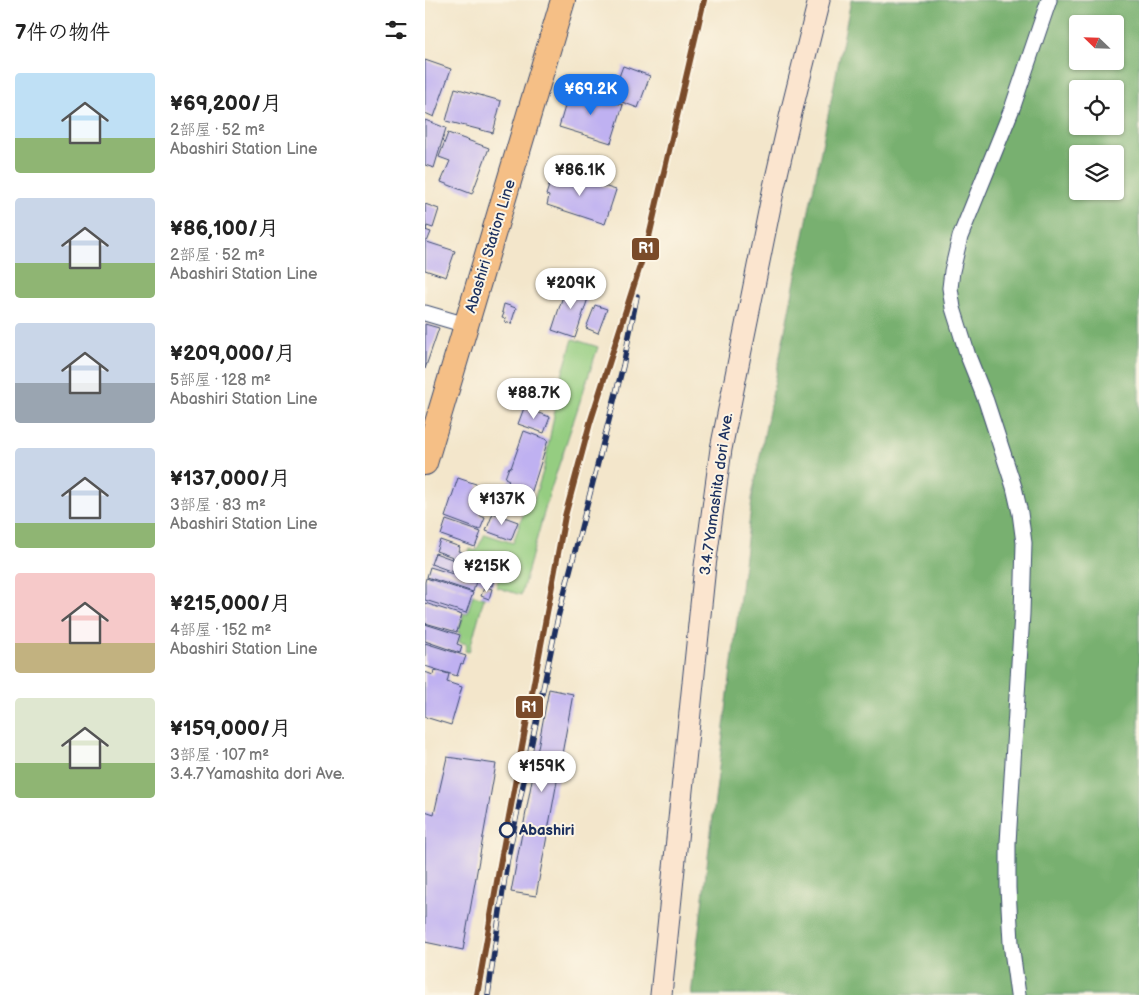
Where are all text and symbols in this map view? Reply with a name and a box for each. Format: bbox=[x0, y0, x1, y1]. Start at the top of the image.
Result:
north arrow bbox=[1069, 15, 1124, 70]
map controls bbox=[1069, 15, 1124, 200]
icon: filters bbox=[382, 16, 410, 44]
text: 7件の物件 bbox=[15, 20, 111, 45]
pin: ¥69.2K bbox=[550, 74, 632, 116]
text: ¥69.2K bbox=[565, 80, 617, 99]
button: locate bbox=[1069, 80, 1124, 135]
text: ¥69,200/月 bbox=[170, 91, 282, 116]
icon: home bbox=[55, 93, 115, 153]
text: 2部屋 · 52 m² bbox=[170, 121, 265, 140]
text: Abashiri Station Line bbox=[170, 140, 318, 159]
button: layers bbox=[1069, 145, 1124, 200]
pin: ¥86.1K bbox=[539, 154, 621, 197]
text: ¥86.1K bbox=[555, 161, 605, 180]
street label: Abashiri Station Line bbox=[461, 177, 520, 315]
text: ¥86,100/月 bbox=[170, 216, 279, 241]
icon: home bbox=[55, 218, 115, 278]
line badge: R1 bbox=[631, 237, 660, 261]
text: R1 bbox=[638, 240, 654, 257]
text: 2部屋 · 52 m² bbox=[170, 246, 265, 265]
text: Abashiri Station Line bbox=[170, 265, 318, 284]
pin: ¥209K bbox=[536, 268, 606, 310]
text: ¥209K bbox=[546, 274, 596, 293]
text: ¥209,000/月 bbox=[170, 341, 295, 366]
icon: home bbox=[55, 343, 115, 403]
text: 5部屋 · 128 m² bbox=[170, 371, 271, 390]
pin: ¥88.7K bbox=[493, 378, 575, 420]
text: ¥88.7K bbox=[508, 384, 560, 403]
text: Abashiri Station Line bbox=[170, 390, 318, 409]
street label: 3.4.7 Yamashita dori Ave. bbox=[696, 412, 737, 576]
text: ¥137,000/月 bbox=[170, 466, 291, 491]
icon: home bbox=[55, 468, 115, 528]
pin: ¥137K bbox=[467, 484, 537, 526]
text: ¥137K bbox=[479, 490, 525, 509]
text: 3部屋 · 83 m² bbox=[170, 496, 266, 515]
text: Abashiri Station Line bbox=[170, 515, 318, 534]
pin: ¥215K bbox=[452, 550, 522, 593]
text: ¥215K bbox=[464, 557, 510, 576]
text: ¥215,000/月 bbox=[170, 591, 291, 616]
icon: home bbox=[55, 593, 115, 653]
text: 4部屋 · 152 m² bbox=[170, 621, 271, 640]
text: Abashiri Station Line bbox=[170, 640, 318, 659]
line badge: R1 bbox=[515, 695, 544, 719]
text: R1 bbox=[521, 699, 537, 716]
text: ¥159,000/月 bbox=[170, 716, 291, 741]
icon: home bbox=[55, 718, 115, 778]
text: 3部屋 · 107 m² bbox=[170, 746, 269, 765]
pin: ¥159K bbox=[507, 750, 577, 793]
text: ¥159K bbox=[519, 757, 565, 776]
text: 3.4.7 Yamashita dori Ave. bbox=[170, 765, 345, 784]
place label: Abashiri bbox=[518, 821, 575, 840]
marker: Abashiri bbox=[499, 822, 515, 838]

